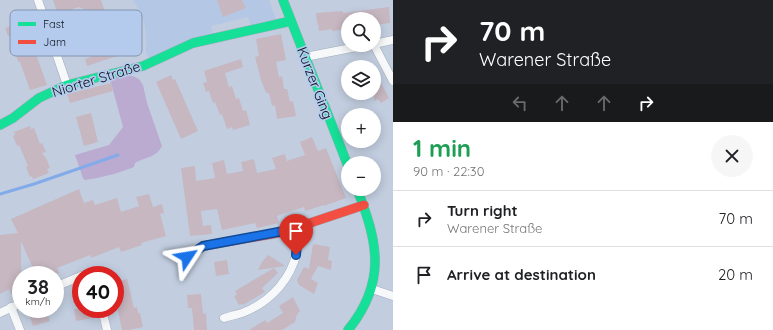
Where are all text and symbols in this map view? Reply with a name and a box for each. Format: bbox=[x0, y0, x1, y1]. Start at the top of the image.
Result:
legend bbox=[10, 10, 142, 56]
map controls bbox=[341, 12, 381, 196]
button: search bbox=[341, 12, 381, 52]
text: 70 m bbox=[479, 13, 545, 48]
icon: right bbox=[413, 16, 465, 68]
text: Fast bbox=[43, 17, 65, 31]
text: Jam bbox=[43, 35, 66, 49]
street label: Kurzer Ging bbox=[293, 44, 337, 122]
text: Warener Straße bbox=[479, 48, 611, 71]
street label: Niorter Straße bbox=[50, 57, 142, 101]
button: layers bbox=[341, 60, 381, 100]
icon: left bbox=[509, 92, 531, 114]
icon: ahead bbox=[551, 92, 573, 114]
icon: ahead bbox=[593, 92, 615, 114]
icon: right bbox=[635, 92, 657, 114]
button: + bbox=[341, 108, 381, 148]
text: 1 min bbox=[413, 133, 471, 163]
button: close bbox=[711, 135, 753, 177]
button: − bbox=[341, 156, 381, 196]
text: 90 m · 22:30 bbox=[413, 163, 484, 179]
text: Turn right bbox=[447, 201, 518, 220]
icon: right bbox=[413, 208, 435, 230]
text: 70 m bbox=[719, 209, 753, 228]
pin bbox=[279, 214, 313, 255]
icon: arrive bbox=[285, 220, 307, 242]
text: Warener Straße bbox=[447, 220, 542, 236]
position arrow bbox=[166, 236, 208, 278]
icon: arrive bbox=[413, 264, 435, 286]
text: Arrive at destination bbox=[447, 265, 596, 284]
text: 20 m bbox=[718, 265, 753, 284]
speed limit sign: 40 bbox=[72, 266, 124, 318]
text: 38 bbox=[27, 274, 49, 299]
text: km/h bbox=[25, 295, 51, 308]

